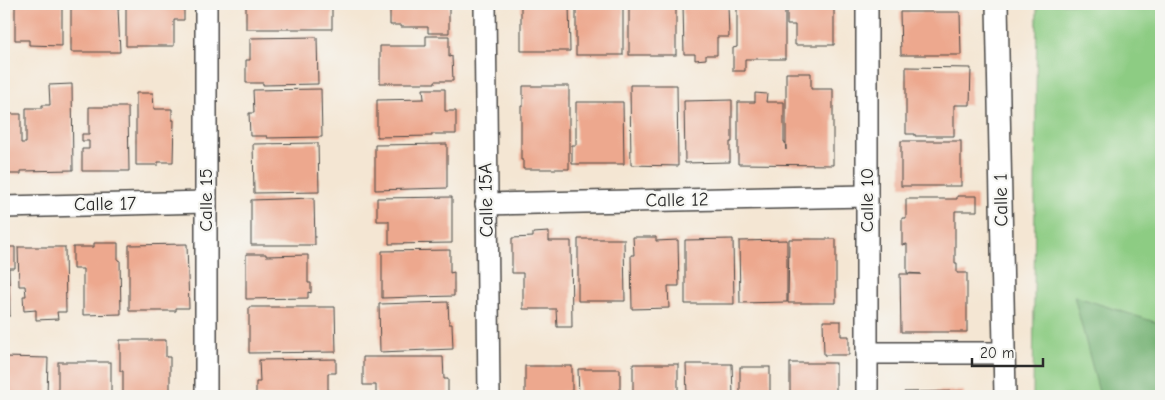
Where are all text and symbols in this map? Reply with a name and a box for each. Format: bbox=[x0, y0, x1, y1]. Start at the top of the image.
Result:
street label: Calle 15A bbox=[474, 163, 498, 237]
street label: Calle 15 bbox=[195, 168, 217, 232]
street label: Calle 10 bbox=[856, 168, 878, 232]
street label: Calle 1 bbox=[990, 173, 1012, 227]
street label: Calle 12 bbox=[645, 188, 709, 212]
street label: Calle 17 bbox=[74, 192, 136, 216]
scale bar bbox=[972, 335, 1044, 367]
text: 20 m bbox=[980, 344, 1014, 362]

